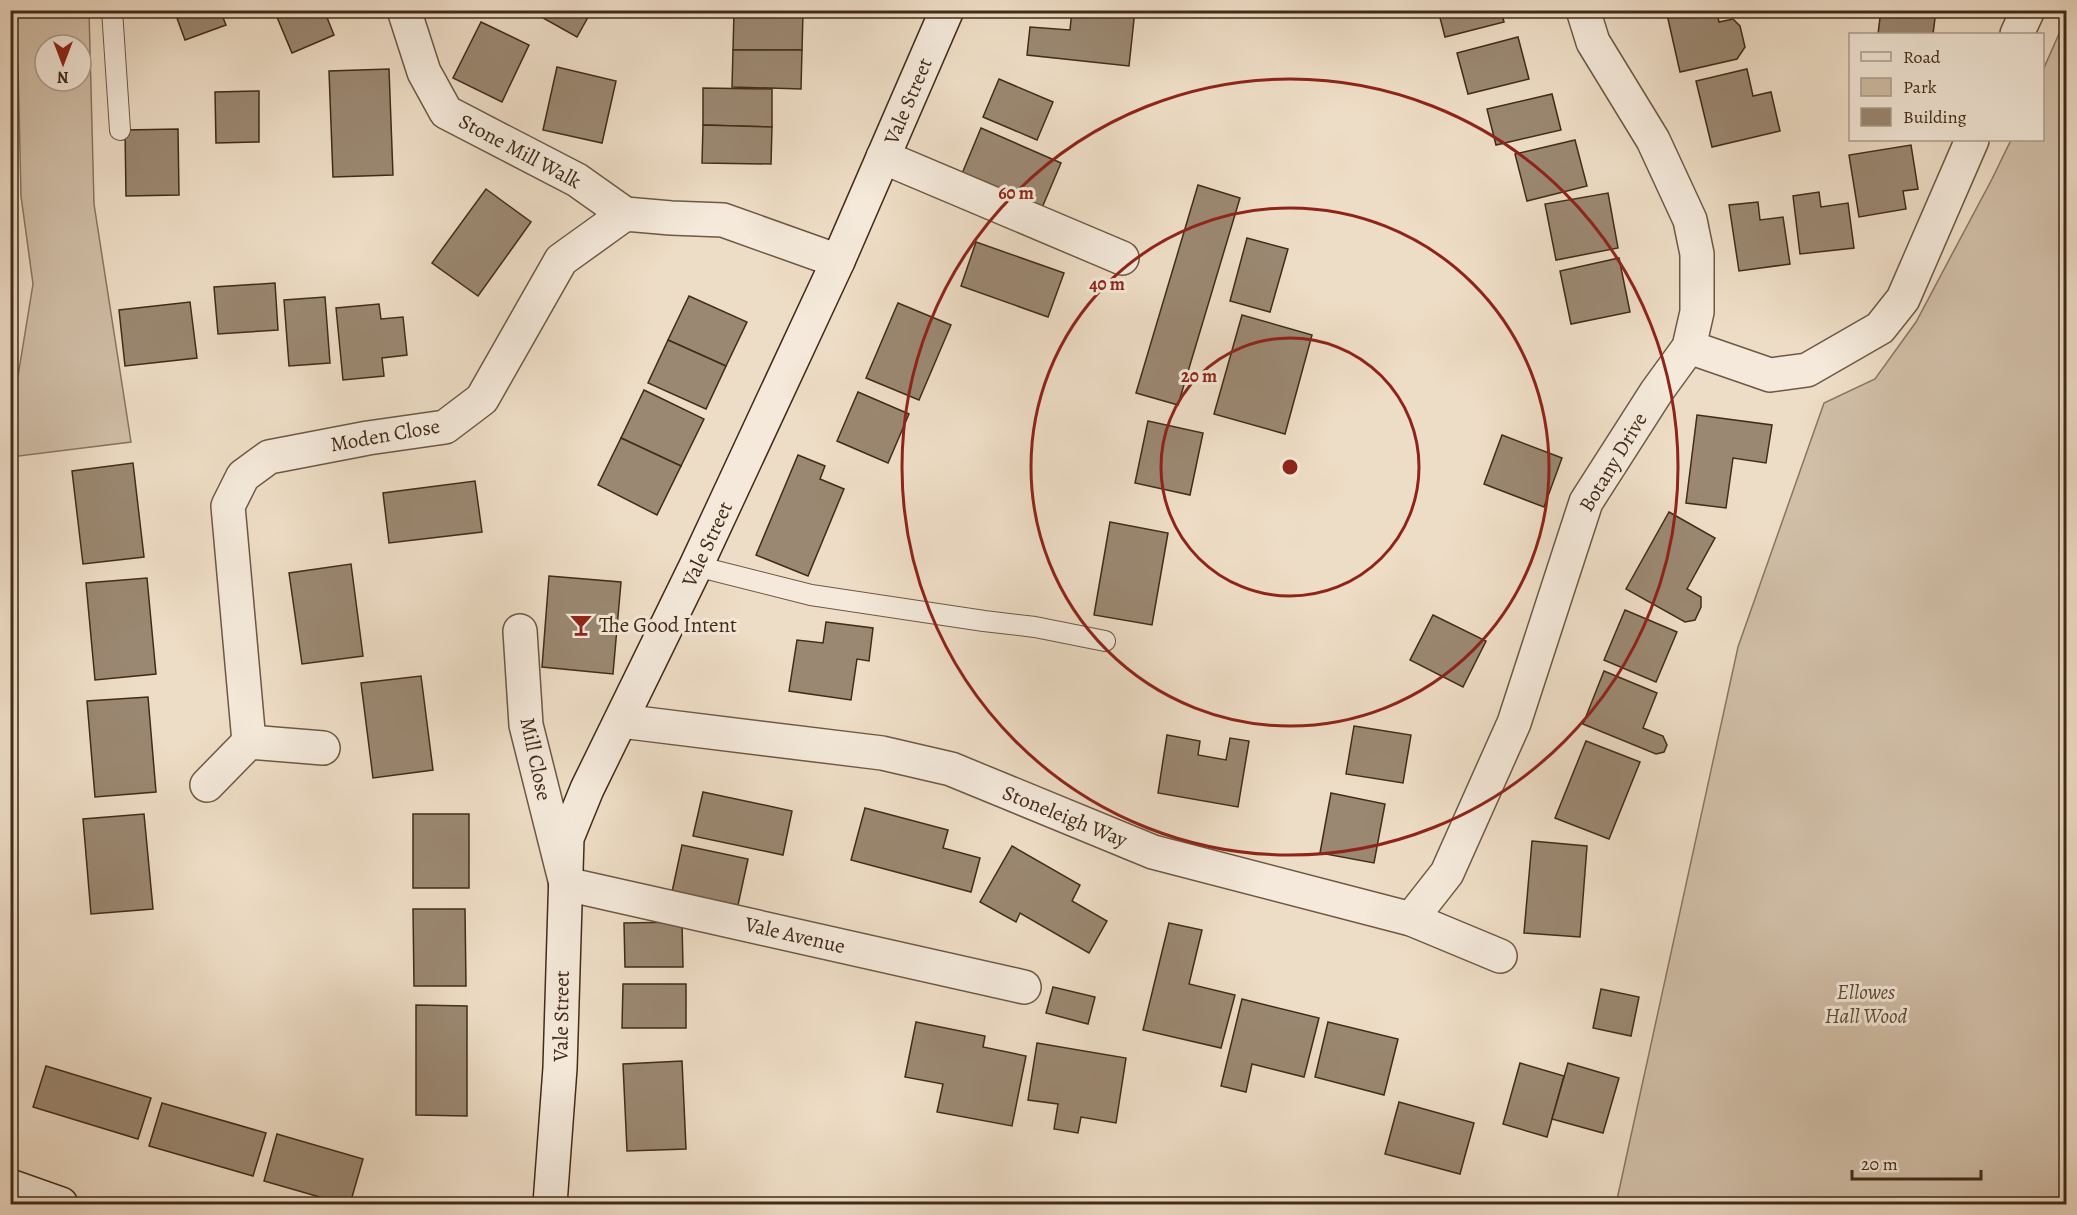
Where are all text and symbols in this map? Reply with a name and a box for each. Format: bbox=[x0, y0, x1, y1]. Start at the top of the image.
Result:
north arrow bbox=[33, 33, 93, 93]
legend bbox=[1849, 33, 2044, 141]
text: Road bbox=[1903, 45, 1941, 69]
street label: Vale Street bbox=[877, 53, 939, 149]
text: N bbox=[57, 66, 69, 88]
text: Park bbox=[1903, 75, 1937, 99]
text: Building bbox=[1903, 105, 1967, 129]
street label: Stone Mill Walk bbox=[454, 107, 587, 195]
text: 60 m bbox=[998, 181, 1034, 205]
text: 40 m bbox=[1089, 272, 1125, 296]
text: 20 m bbox=[1181, 364, 1217, 388]
street label: Botany Drive bbox=[1572, 407, 1654, 517]
street label: Moden Close bbox=[328, 412, 442, 458]
centre of rings bbox=[1280, 457, 1300, 477]
street label: Vale Street bbox=[675, 497, 739, 592]
place label: The Good Intent bbox=[599, 611, 737, 639]
bar icon: The Good Intent bbox=[568, 612, 594, 638]
street label: Mill Close bbox=[514, 715, 558, 803]
street label: Stoneleigh Way bbox=[998, 778, 1132, 854]
street label: Vale Avenue bbox=[741, 910, 848, 960]
street label: Vale Street bbox=[546, 970, 576, 1063]
park label: Ellowes Hall Wood bbox=[1825, 978, 1907, 1030]
scale bar bbox=[1852, 1143, 1981, 1181]
text: 20 m bbox=[1861, 1152, 1898, 1176]

